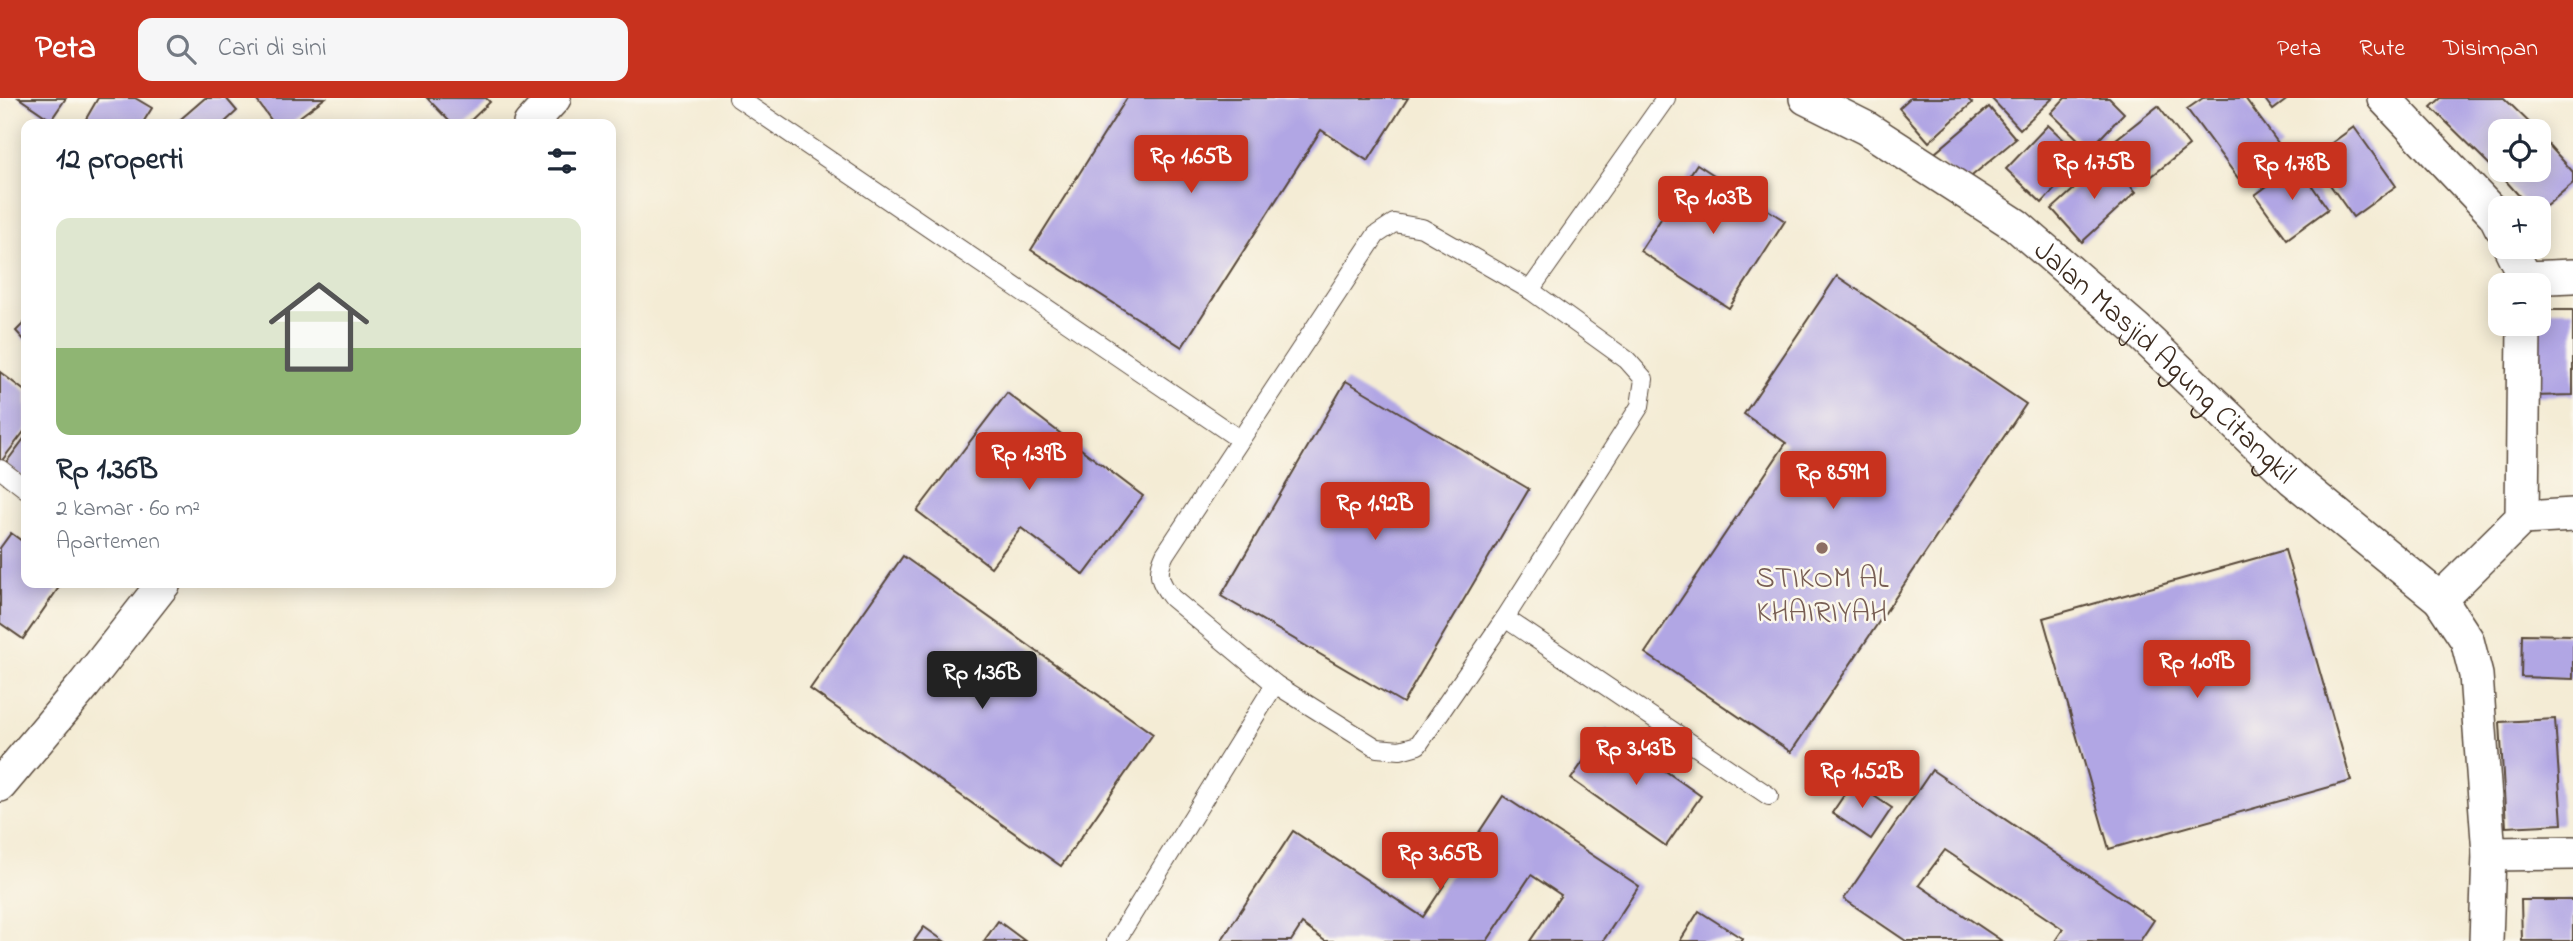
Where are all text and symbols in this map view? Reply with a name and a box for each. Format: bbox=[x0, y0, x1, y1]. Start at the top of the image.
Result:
search box bbox=[138, 18, 628, 81]
text: Peta bbox=[35, 25, 96, 73]
icon: search bbox=[162, 30, 200, 68]
text: Cari di sini bbox=[218, 30, 327, 68]
text: Peta bbox=[2277, 32, 2321, 67]
text: Rute bbox=[2359, 32, 2405, 67]
text: Disimpan bbox=[2443, 32, 2538, 67]
map controls bbox=[2488, 119, 2551, 336]
button: locate bbox=[2488, 119, 2551, 182]
pin: Rp 1.65B bbox=[1119, 136, 1263, 195]
text: 12 properti bbox=[56, 139, 184, 183]
text: Rp 1.65B bbox=[1150, 141, 1232, 174]
pin: Rp 1.75B bbox=[2022, 141, 2166, 201]
icon: filters bbox=[543, 142, 581, 180]
pin: Rp 1.78B bbox=[2220, 142, 2364, 202]
text: Rp 1.75B bbox=[2053, 147, 2135, 180]
text: Rp 1.78B bbox=[2254, 148, 2330, 181]
pin: Rp 1.03B bbox=[1641, 176, 1785, 236]
text: Rp 1.03B bbox=[1674, 182, 1752, 215]
button: + bbox=[2488, 196, 2551, 259]
street label: Jalan Masjid Agung Citangkil bbox=[2023, 231, 2305, 496]
icon: home bbox=[256, 264, 382, 390]
button: − bbox=[2488, 273, 2551, 336]
pin: Rp 1.39B bbox=[957, 432, 1101, 492]
text: Rp 1.39B bbox=[992, 438, 1066, 471]
text: Rp 1.36B bbox=[56, 449, 158, 493]
pin: Rp 859M bbox=[1768, 452, 1898, 511]
text: Rp 859M bbox=[1796, 457, 1870, 490]
pin: Rp 1.92B bbox=[1303, 482, 1447, 542]
text: Rp 1.92B bbox=[1337, 488, 1413, 521]
text: 2 kamar · 60 m² bbox=[56, 493, 200, 526]
text: Apartemen bbox=[56, 526, 160, 559]
marker: STIKOM AL KHAIRIYAH bbox=[1814, 540, 1830, 556]
place label: STIKOM AL KHAIRIYAH bbox=[1755, 558, 1889, 636]
pin: Rp 1.09B bbox=[2125, 640, 2269, 700]
text: Rp 1.09B bbox=[2159, 646, 2235, 679]
pin: Rp 1.36B bbox=[910, 652, 1054, 711]
text: Rp 1.36B bbox=[943, 657, 1021, 690]
pin: Rp 3.43B bbox=[1564, 728, 1708, 787]
text: Rp 3.43B bbox=[1596, 733, 1676, 766]
pin: Rp 1.52B bbox=[1790, 750, 1934, 810]
text: Rp 1.52B bbox=[1820, 756, 1904, 789]
pin: Rp 3.65B bbox=[1368, 832, 1512, 892]
text: Rp 3.65B bbox=[1398, 838, 1482, 871]

